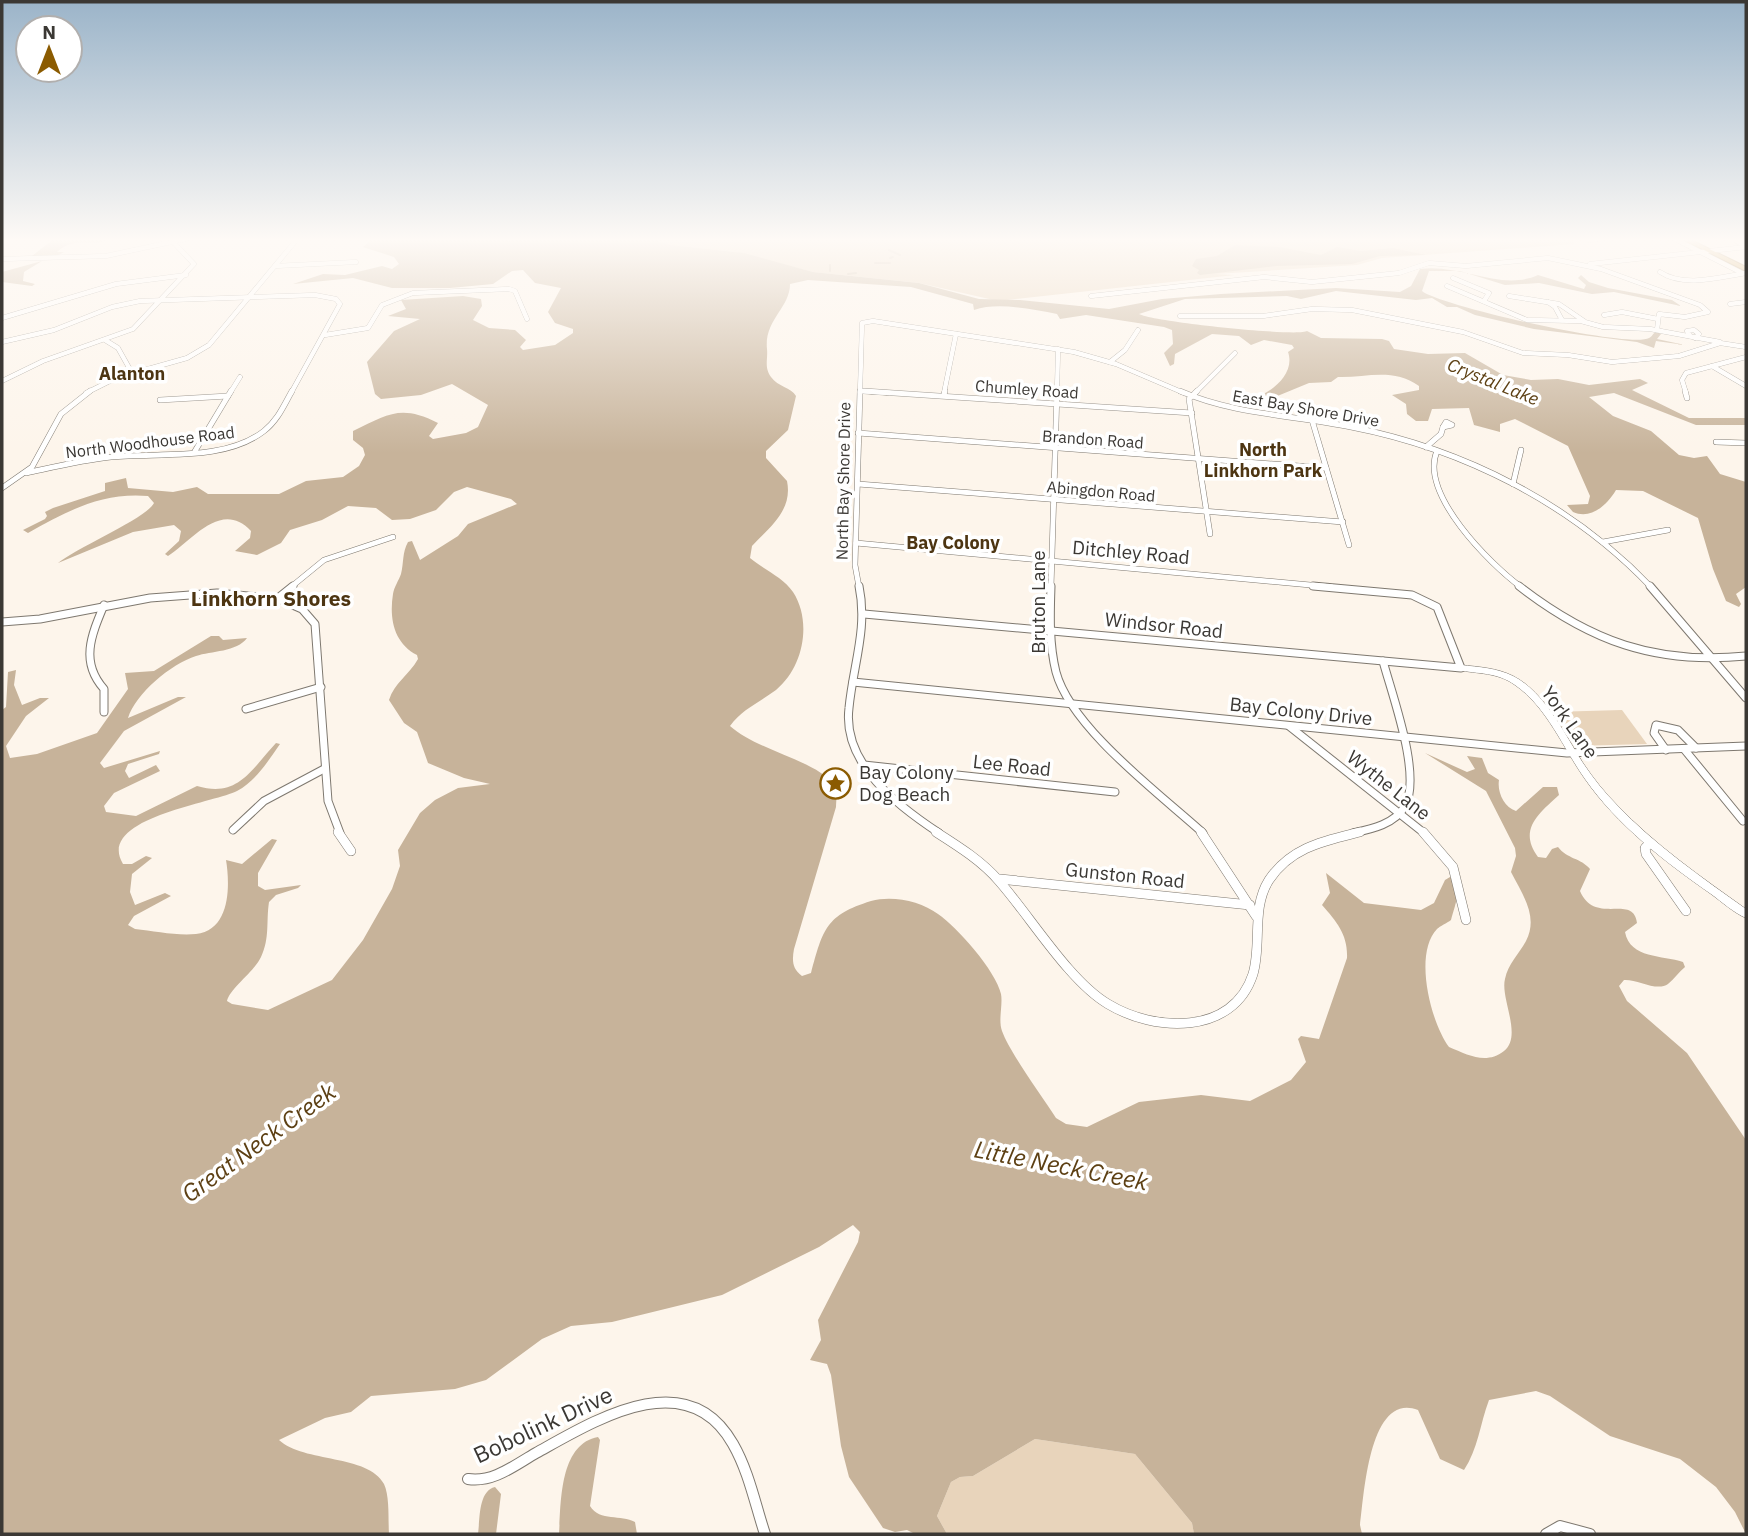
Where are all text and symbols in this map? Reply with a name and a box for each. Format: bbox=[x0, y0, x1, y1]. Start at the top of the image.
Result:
north arrow bbox=[14, 14, 84, 84]
text: N bbox=[42, 20, 56, 44]
water label: Crystal Lake bbox=[1444, 353, 1542, 410]
district label: Alanton bbox=[99, 362, 165, 385]
street label: Chumley Road bbox=[975, 375, 1079, 403]
street label: East Bay Shore Drive bbox=[1231, 385, 1381, 431]
street label: North Bay Shore Drive bbox=[832, 402, 854, 560]
street label: North Woodhouse Road bbox=[64, 422, 236, 462]
street label: Brandon Road bbox=[1042, 425, 1144, 453]
district label: North Linkhorn Park bbox=[1204, 438, 1323, 482]
street label: Abingdon Road bbox=[1046, 476, 1156, 506]
district label: Bay Colony bbox=[906, 531, 1000, 554]
street label: Ditchley Road bbox=[1071, 535, 1191, 569]
street label: Bruton Lane bbox=[1026, 550, 1050, 654]
district label: Linkhorn Shores bbox=[191, 584, 351, 612]
street label: Windsor Road bbox=[1104, 607, 1224, 643]
street label: York Lane bbox=[1536, 681, 1604, 763]
street label: Bay Colony Drive bbox=[1228, 692, 1374, 730]
street label: Wythe Lane bbox=[1342, 745, 1436, 825]
street label: Lee Road bbox=[972, 749, 1052, 781]
place label: Bay Colony Dog Beach bbox=[859, 760, 954, 806]
place icon: Bay Colony Dog Beach bbox=[819, 766, 853, 800]
street label: Gunston Road bbox=[1064, 857, 1186, 893]
water label: Great Neck Creek bbox=[175, 1075, 342, 1209]
water label: Little Neck Creek bbox=[972, 1133, 1151, 1198]
street label: Bobolink Drive bbox=[468, 1379, 617, 1469]

